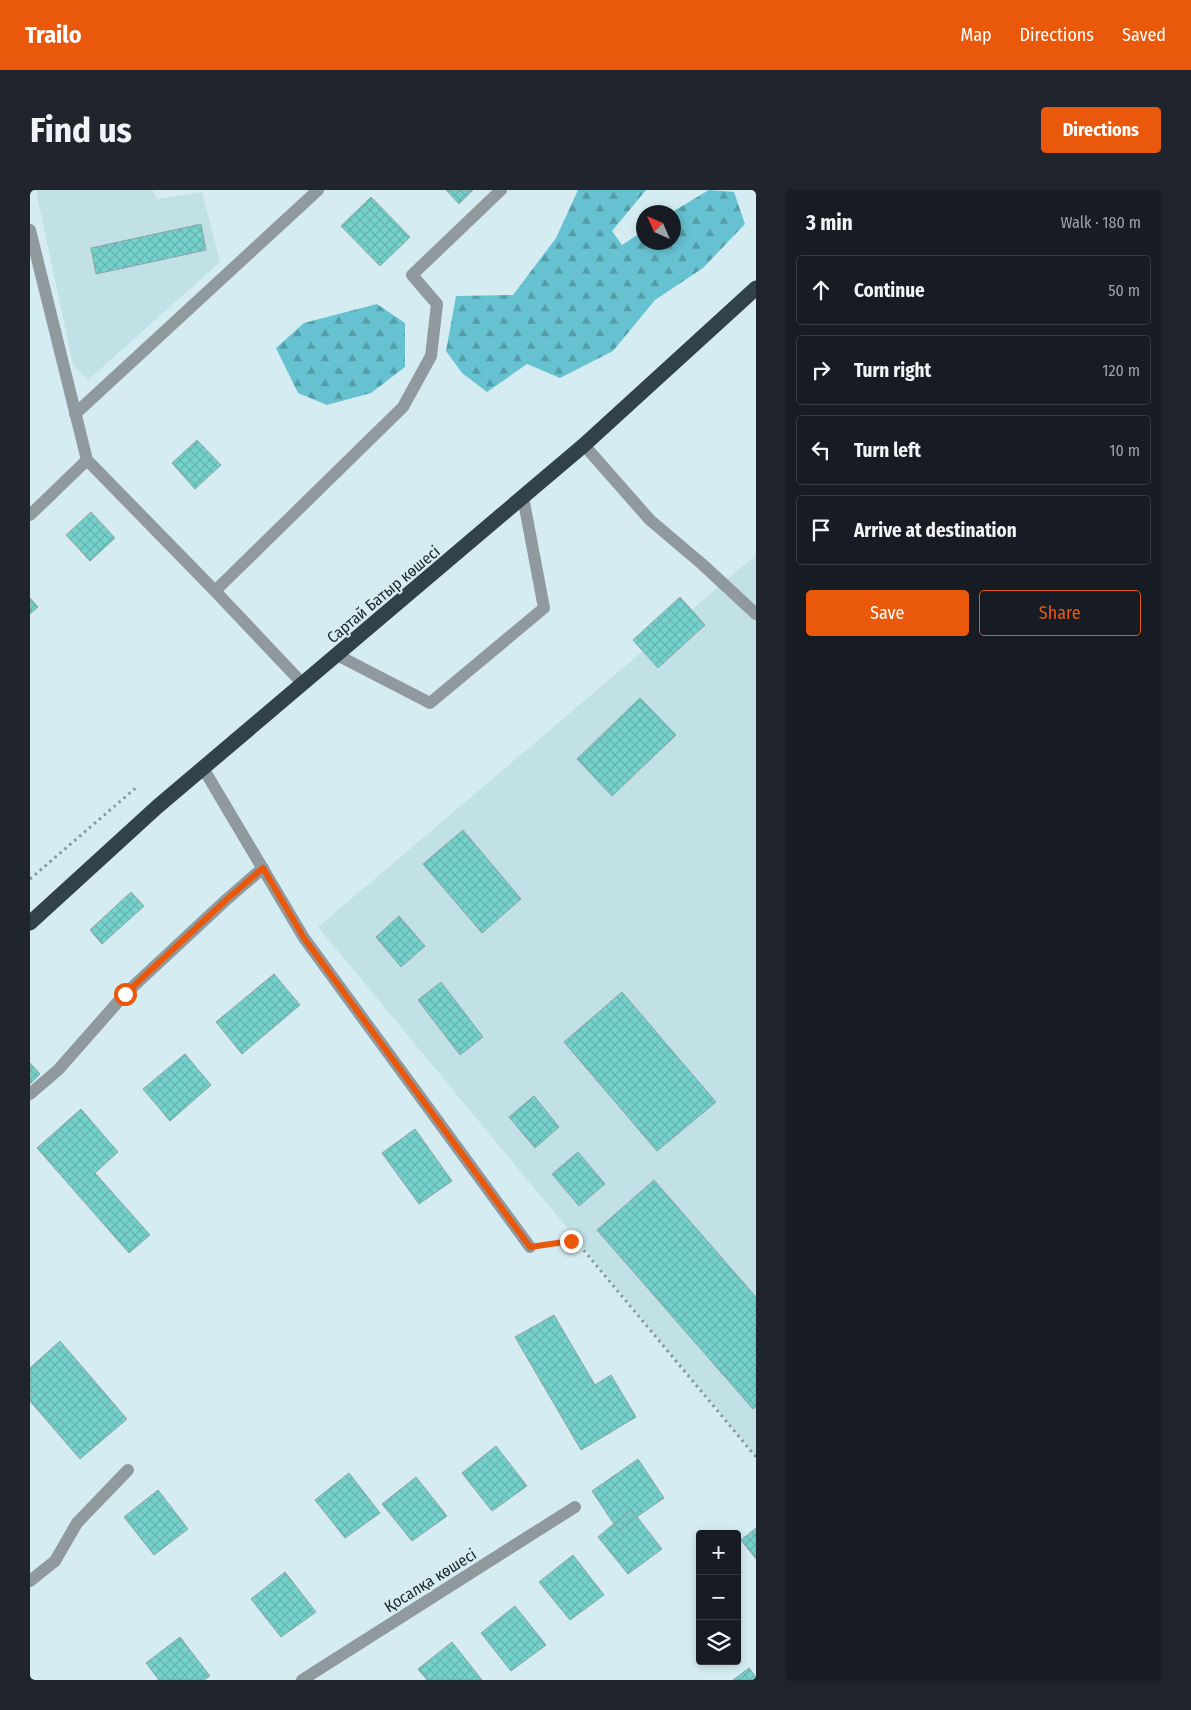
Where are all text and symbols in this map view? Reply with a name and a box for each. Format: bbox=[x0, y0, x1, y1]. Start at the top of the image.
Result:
text: Trailo bbox=[25, 21, 82, 49]
text: Map bbox=[960, 24, 992, 46]
text: Directions bbox=[1020, 24, 1094, 46]
text: Saved bbox=[1122, 24, 1166, 46]
button: Directions bbox=[1041, 107, 1161, 153]
text: Find us bbox=[30, 109, 132, 151]
north arrow bbox=[636, 205, 681, 250]
text: 3 min bbox=[806, 210, 853, 236]
text: Walk · 180 m bbox=[1061, 213, 1141, 232]
icon: ahead bbox=[807, 276, 835, 304]
text: Continue bbox=[854, 279, 925, 302]
text: 50 m bbox=[1108, 281, 1140, 300]
icon: right bbox=[807, 356, 835, 384]
text: Turn right bbox=[854, 359, 931, 382]
text: 120 m bbox=[1102, 361, 1140, 380]
icon: left bbox=[807, 436, 835, 464]
text: Turn left bbox=[854, 439, 921, 462]
text: 10 m bbox=[1109, 441, 1140, 460]
icon: arrive bbox=[807, 516, 835, 544]
text: Arrive at destination bbox=[854, 519, 1017, 542]
street label: Сартай Батыр көшесі bbox=[323, 542, 444, 647]
button: Save bbox=[806, 590, 969, 636]
button: Share bbox=[979, 590, 1141, 636]
route start bbox=[114, 983, 137, 1006]
route end bbox=[560, 1230, 583, 1253]
map controls bbox=[696, 1530, 741, 1665]
button: + bbox=[696, 1530, 741, 1575]
street label: Қосалқа көшесі bbox=[381, 1545, 480, 1616]
button: − bbox=[696, 1575, 741, 1620]
button: layers bbox=[696, 1620, 741, 1665]

